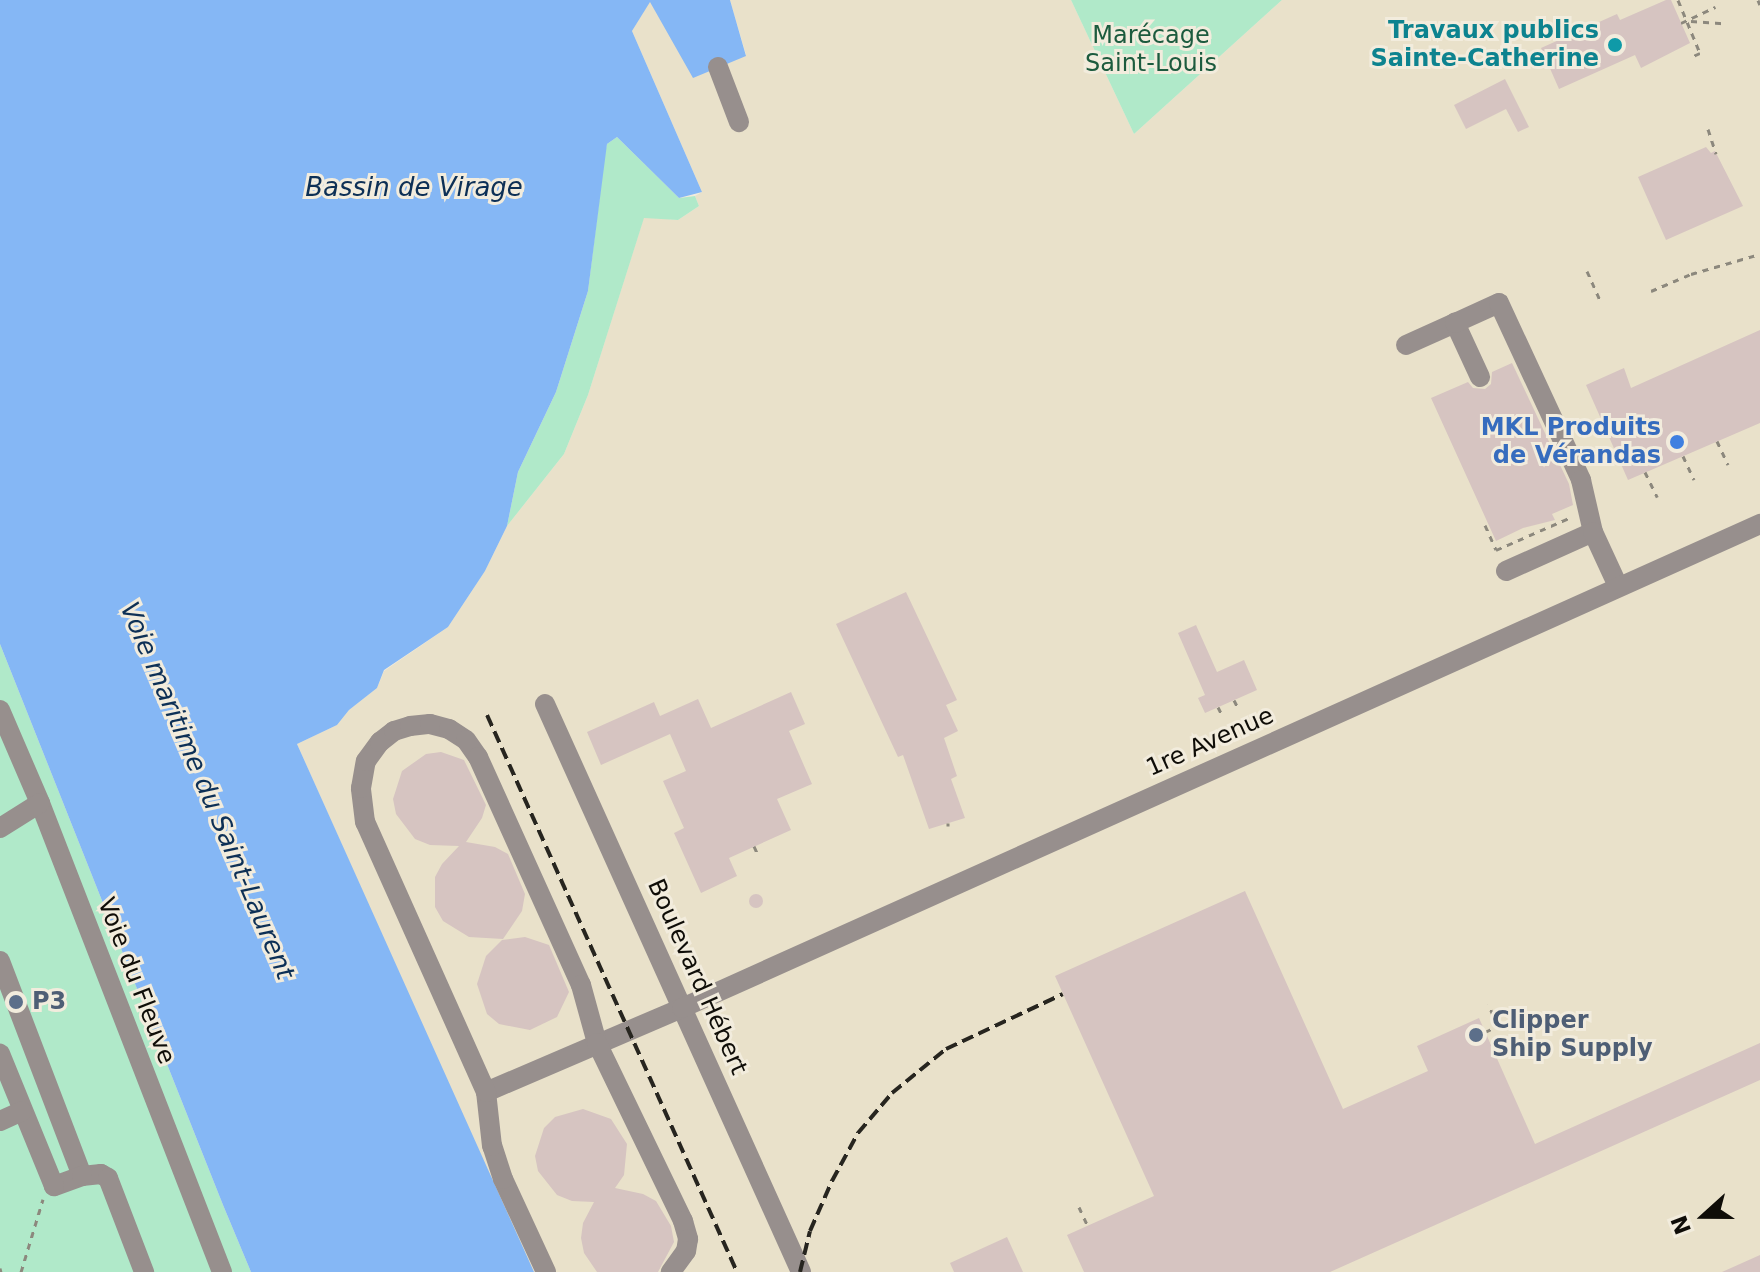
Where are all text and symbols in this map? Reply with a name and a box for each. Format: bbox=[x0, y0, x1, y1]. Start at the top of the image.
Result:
place label: Travaux publics Sainte-Catherine bbox=[1370, 17, 1599, 73]
park label: Marécage Saint-Louis bbox=[1085, 22, 1217, 78]
marker: Travaux publics Sainte-Catherine bbox=[1606, 36, 1624, 54]
water label: Bassin de Virage bbox=[305, 172, 523, 204]
place label: MKL Produits de Vérandas bbox=[1481, 414, 1661, 470]
marker: MKL Produits de Vérandas bbox=[1668, 433, 1686, 451]
water label: Voie maritime du Saint-Laurent bbox=[113, 598, 301, 984]
street label: 1re Avenue bbox=[1142, 701, 1278, 783]
street label: Boulevard Hébert bbox=[641, 875, 753, 1079]
street label: Voie du Fleuve bbox=[91, 894, 181, 1068]
place label: P3 bbox=[32, 988, 66, 1016]
marker: P3 bbox=[7, 993, 25, 1011]
place label: Clipper Ship Supply bbox=[1492, 1007, 1653, 1063]
marker: Clipper Ship Supply bbox=[1467, 1026, 1485, 1044]
north arrow bbox=[1664, 1176, 1744, 1256]
text: N bbox=[1666, 1212, 1696, 1238]

